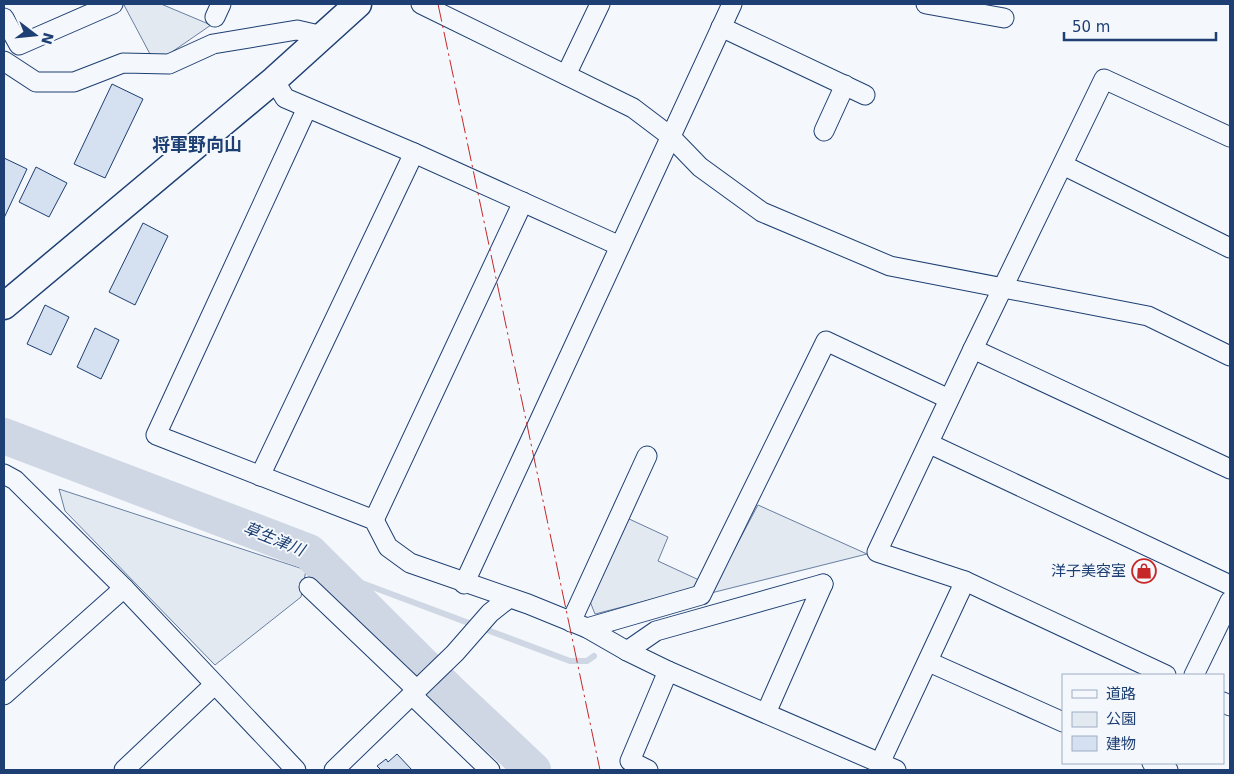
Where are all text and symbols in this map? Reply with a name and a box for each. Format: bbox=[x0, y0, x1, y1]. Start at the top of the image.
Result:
north arrow bbox=[10, 10, 60, 60]
scale bar bbox=[1064, 10, 1216, 42]
text: 50 m bbox=[1072, 18, 1110, 36]
text: N bbox=[38, 31, 57, 46]
district label: 将軍野向山 bbox=[152, 134, 242, 155]
water label: 草生津川 bbox=[241, 518, 309, 561]
shop icon: 洋子美容室 bbox=[1131, 558, 1157, 584]
place label: 洋子美容室 bbox=[1051, 562, 1126, 580]
legend bbox=[1062, 674, 1224, 764]
text: 道路 bbox=[1106, 685, 1136, 703]
text: 公園 bbox=[1106, 710, 1136, 728]
text: 建物 bbox=[1106, 735, 1136, 753]

